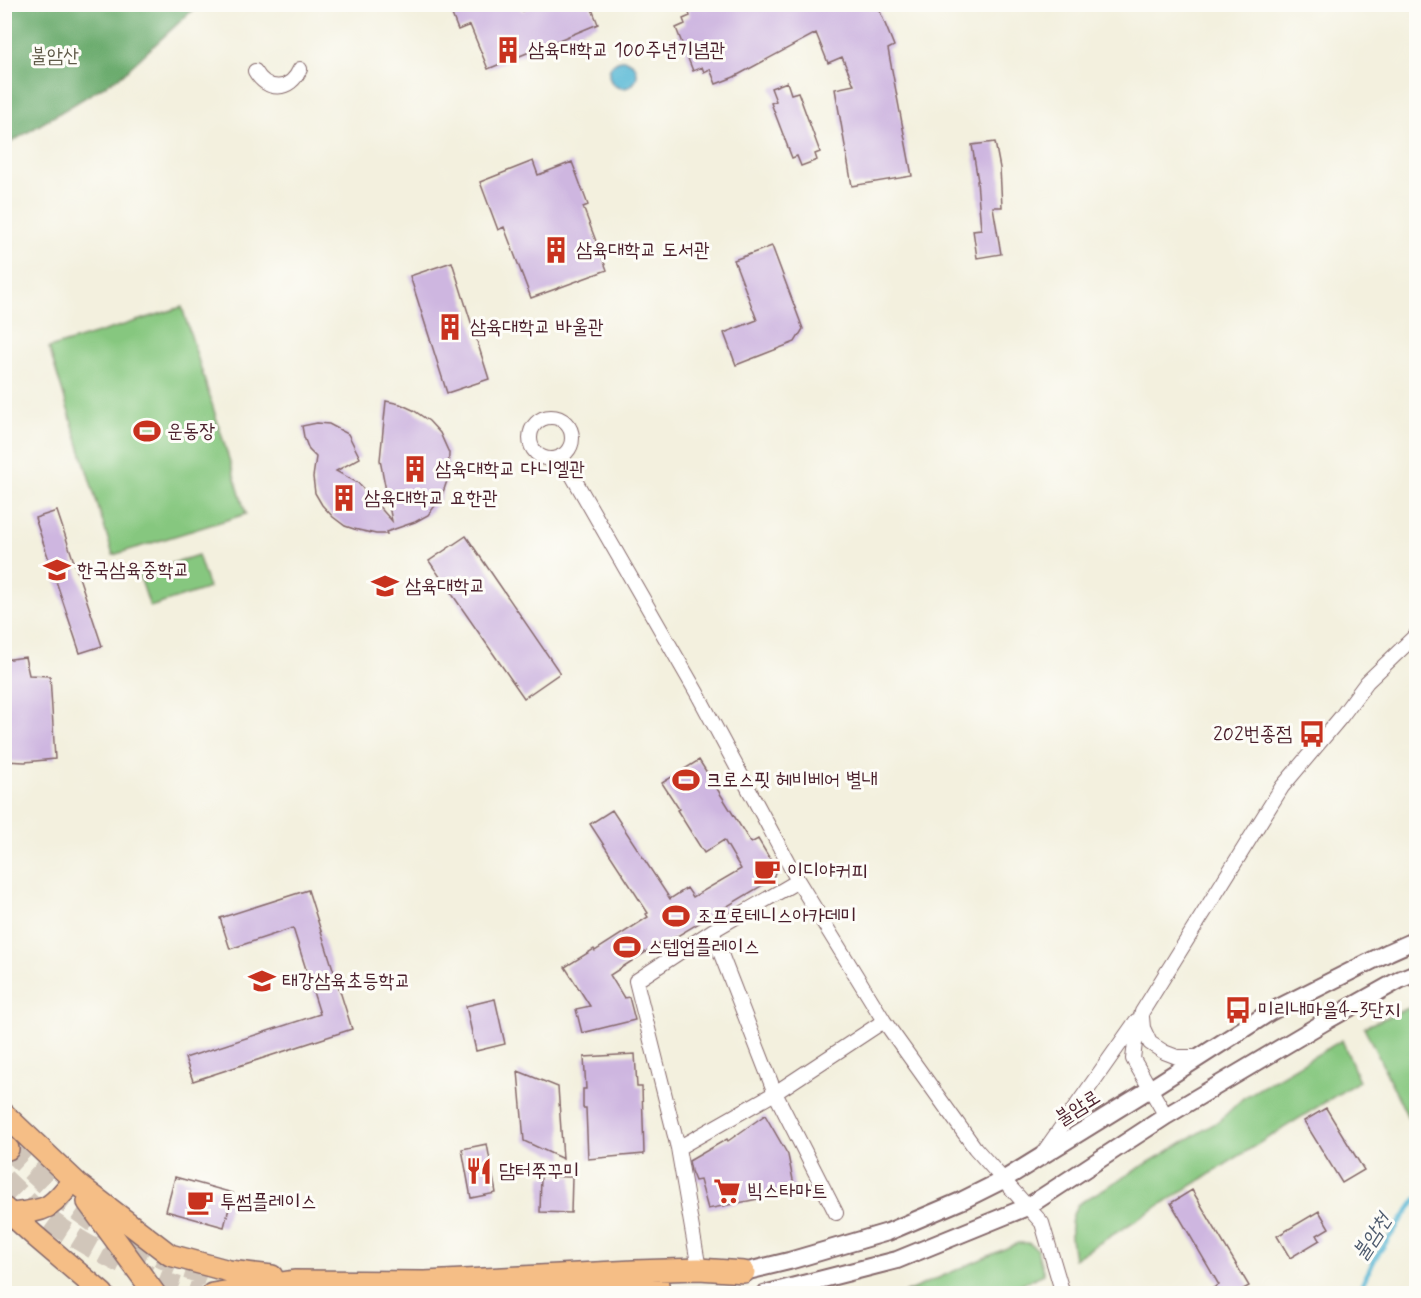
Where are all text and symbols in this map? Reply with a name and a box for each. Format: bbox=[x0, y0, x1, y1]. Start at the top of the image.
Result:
building icon: 삼육대학교 100주년기념관 bbox=[493, 35, 523, 65]
place label: 삼육대학교 100주년기념관 bbox=[528, 37, 726, 64]
park label: 불암산 bbox=[31, 43, 79, 70]
building icon: 삼육대학교 도서관 bbox=[541, 235, 571, 265]
place label: 삼육대학교 도서관 bbox=[576, 237, 710, 264]
building icon: 삼육대학교 바울관 bbox=[435, 312, 465, 342]
place label: 삼육대학교 바울관 bbox=[470, 314, 604, 341]
sports icon: 운동장 bbox=[132, 416, 162, 446]
place label: 운동장 bbox=[167, 418, 215, 445]
building icon: 삼육대학교 다니엘관 bbox=[400, 454, 430, 484]
place label: 삼육대학교 다니엘관 bbox=[435, 456, 585, 483]
building icon: 삼육대학교 요한관 bbox=[329, 483, 359, 513]
place label: 삼육대학교 요한관 bbox=[364, 485, 498, 512]
school or university icon: 한국삼육중학교 bbox=[42, 555, 72, 585]
place label: 한국삼육중학교 bbox=[77, 557, 190, 584]
school or university icon: 삼육대학교 bbox=[370, 571, 400, 601]
place label: 삼육대학교 bbox=[405, 573, 485, 600]
bus stop icon: 202번종점 bbox=[1297, 719, 1327, 749]
place label: 202번종점 bbox=[1213, 721, 1292, 748]
sports icon: 크로스핏 헤비베어 별내 bbox=[671, 765, 701, 795]
place label: 크로스핏 헤비베어 별내 bbox=[706, 767, 878, 794]
cafe icon: 이디야커피 bbox=[752, 856, 782, 886]
place label: 이디야커피 bbox=[787, 858, 867, 885]
sports icon: 조프로테니스아카데미 bbox=[661, 901, 691, 931]
place label: 조프로테니스아카데미 bbox=[696, 903, 857, 930]
sports icon: 스텝업플레이스 bbox=[612, 932, 642, 962]
place label: 스텝업플레이스 bbox=[647, 934, 760, 961]
school or university icon: 태강삼육초등학교 bbox=[247, 966, 277, 996]
place label: 태강삼육초등학교 bbox=[282, 968, 411, 995]
bus stop icon: 미리내마을4-3단지 bbox=[1223, 995, 1253, 1025]
place label: 미리내마을4-3단지 bbox=[1258, 997, 1400, 1024]
street label: 불암로 bbox=[1050, 1084, 1106, 1132]
restaurant icon: 담터쭈꾸미 bbox=[464, 1156, 494, 1186]
place label: 담터쭈꾸미 bbox=[499, 1158, 579, 1185]
supermarket icon: 빅스타마트 bbox=[712, 1176, 742, 1206]
place label: 빅스타마트 bbox=[747, 1178, 827, 1205]
cafe icon: 투썸플레이스 bbox=[185, 1187, 215, 1217]
place label: 투썸플레이스 bbox=[220, 1189, 317, 1216]
water label: 불암천 bbox=[1346, 1206, 1399, 1266]

